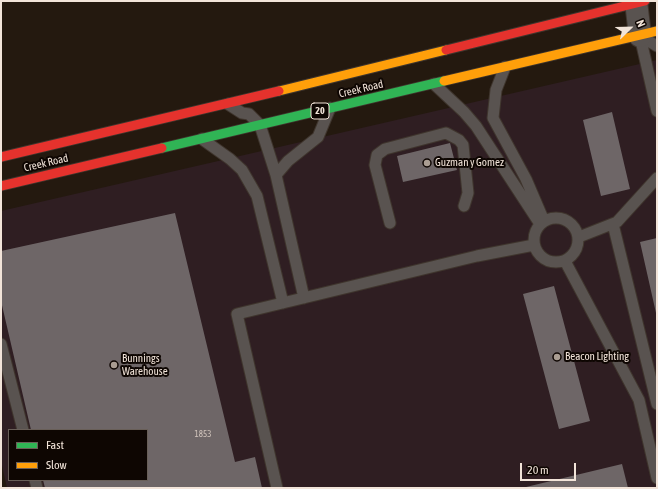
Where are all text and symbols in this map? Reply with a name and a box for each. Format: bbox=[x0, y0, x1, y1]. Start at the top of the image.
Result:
north arrow bbox=[610, 8, 650, 48]
text: N bbox=[634, 18, 648, 29]
street label: Creek Road bbox=[337, 77, 385, 101]
road number: 20 bbox=[311, 103, 329, 119]
street label: Creek Road bbox=[22, 151, 70, 175]
place label: Guzman y Gomez bbox=[435, 156, 504, 170]
marker: Guzman y Gomez bbox=[422, 158, 432, 168]
place label: Beacon Lighting bbox=[565, 350, 629, 364]
place label: Bunnings Warehouse bbox=[122, 352, 168, 378]
marker: Beacon Lighting bbox=[552, 352, 562, 362]
marker: Bunnings Warehouse bbox=[109, 360, 119, 370]
legend bbox=[8, 429, 148, 481]
house number: 1853 bbox=[195, 429, 211, 439]
text: Fast bbox=[46, 438, 64, 452]
scale bar bbox=[522, 455, 578, 481]
text: Slow bbox=[46, 458, 67, 472]
text: 20 m bbox=[527, 463, 549, 477]

